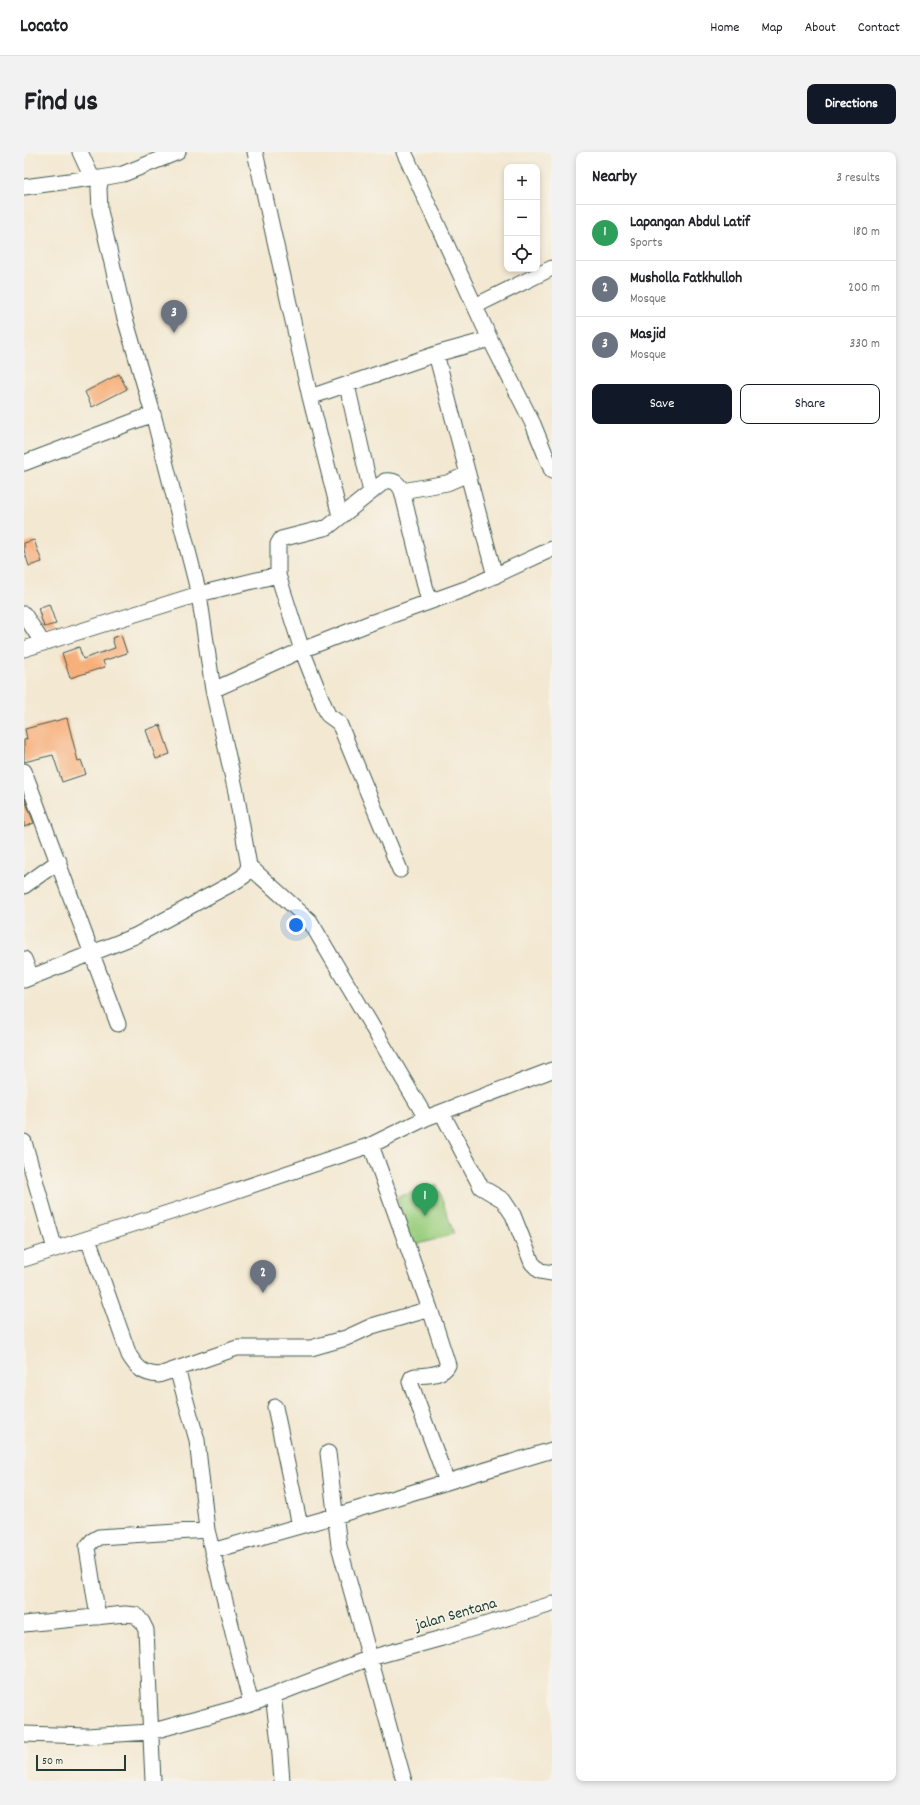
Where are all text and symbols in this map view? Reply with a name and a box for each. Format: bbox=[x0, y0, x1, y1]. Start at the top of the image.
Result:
text: Locato bbox=[20, 14, 68, 41]
text: Home bbox=[710, 18, 739, 38]
text: Map bbox=[761, 18, 783, 38]
text: About bbox=[805, 18, 836, 38]
text: Contact bbox=[858, 18, 900, 38]
text: Find us bbox=[24, 84, 98, 124]
button: Directions bbox=[807, 84, 896, 124]
map controls bbox=[504, 164, 540, 272]
button: + bbox=[504, 164, 540, 200]
text: Nearby bbox=[592, 166, 636, 190]
text: 3 results bbox=[836, 169, 880, 188]
button: − bbox=[504, 200, 540, 236]
text: Lapangan Abdul Latif bbox=[630, 212, 750, 234]
text: 1 bbox=[604, 223, 606, 242]
text: 180 m bbox=[853, 223, 880, 242]
text: Sports bbox=[630, 234, 663, 253]
button: locate bbox=[504, 236, 540, 272]
text: Musholla Fatkhulloh bbox=[630, 268, 742, 290]
text: 2 bbox=[602, 279, 608, 298]
text: 200 m bbox=[848, 279, 880, 298]
text: Mosque bbox=[630, 290, 666, 309]
pin: 3 bbox=[161, 300, 187, 333]
text: Masjid bbox=[630, 324, 666, 346]
text: 3 bbox=[602, 335, 608, 354]
text: 330 m bbox=[849, 335, 880, 354]
text: Mosque bbox=[630, 346, 666, 365]
button: Save bbox=[592, 384, 732, 424]
button: Share bbox=[740, 384, 880, 424]
your location bbox=[286, 915, 306, 935]
pin: 1 bbox=[412, 1183, 438, 1216]
pin: 2 bbox=[250, 1260, 276, 1293]
street label: jalan Sentana bbox=[411, 1592, 500, 1638]
scale bar bbox=[36, 1753, 126, 1772]
text: 50 m bbox=[42, 1754, 63, 1770]

